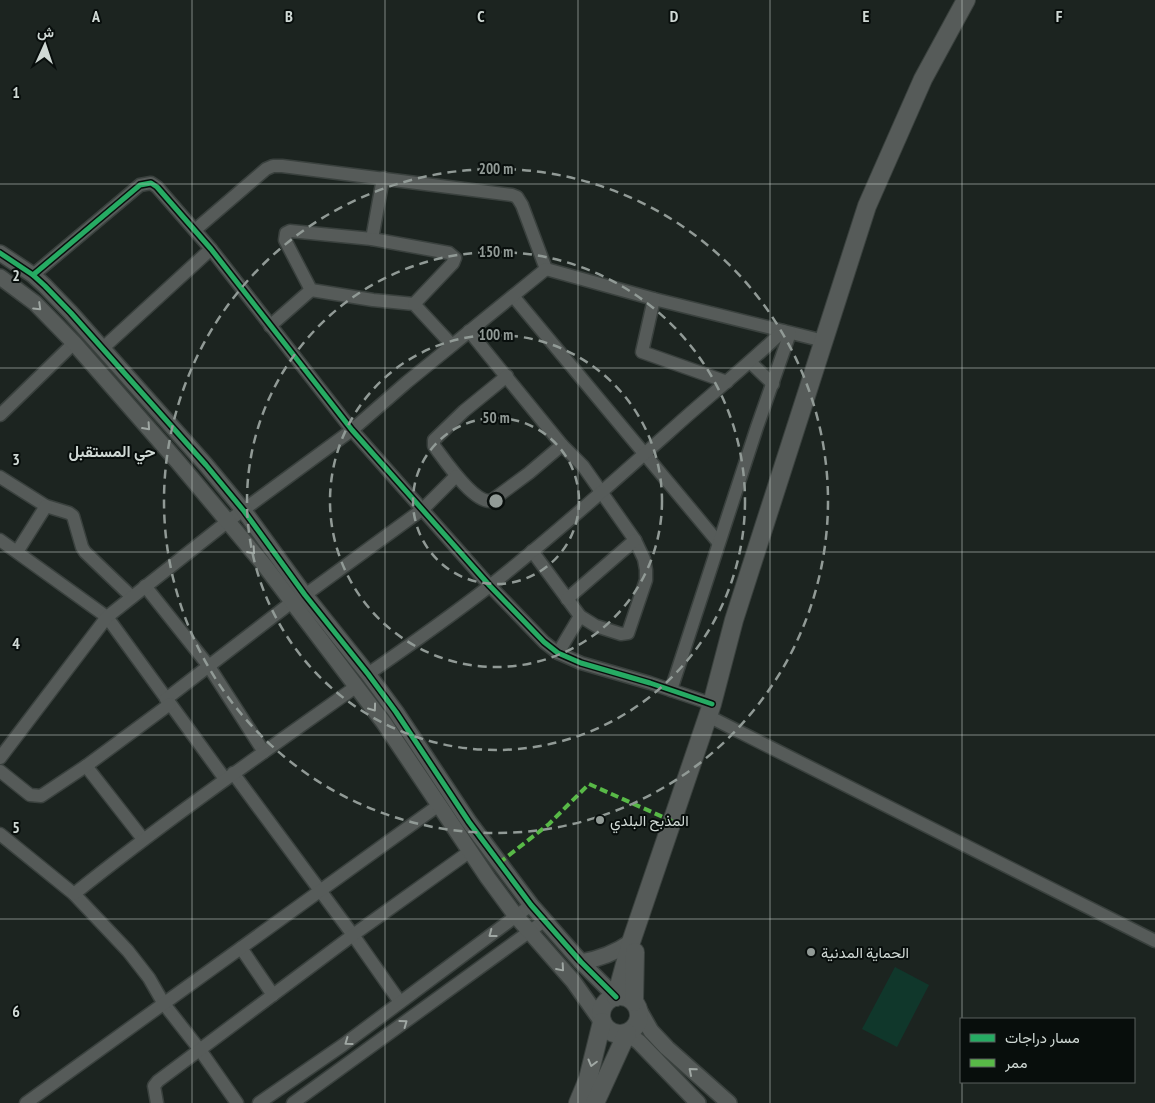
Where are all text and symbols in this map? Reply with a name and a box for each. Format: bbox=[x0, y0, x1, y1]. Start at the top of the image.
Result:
text: A bbox=[91, 6, 101, 26]
text: B bbox=[285, 6, 293, 26]
text: C bbox=[477, 6, 485, 26]
text: D bbox=[670, 6, 679, 26]
text: E bbox=[863, 6, 870, 26]
text: F bbox=[1056, 6, 1063, 26]
north arrow bbox=[20, 20, 70, 70]
text: ش bbox=[37, 23, 55, 41]
text: 1 bbox=[12, 82, 20, 102]
text: 200 m bbox=[479, 159, 513, 178]
text: 150 m bbox=[479, 242, 513, 261]
text: 2 bbox=[12, 265, 20, 285]
one-way arrow bbox=[32, 301, 41, 310]
text: 100 m bbox=[479, 325, 513, 344]
text: 50 m bbox=[482, 408, 510, 427]
one-way arrow bbox=[142, 421, 150, 430]
district label: حي المستقبل bbox=[69, 441, 156, 465]
text: 3 bbox=[12, 449, 20, 469]
centre of rings bbox=[487, 492, 505, 510]
one-way arrow bbox=[247, 545, 255, 554]
text: 4 bbox=[12, 633, 20, 653]
one-way arrow bbox=[367, 702, 376, 711]
place label: المذبح البلدي bbox=[610, 811, 689, 834]
marker: المذبح البلدي bbox=[594, 814, 606, 826]
text: 5 bbox=[12, 817, 20, 837]
one-way arrow bbox=[488, 928, 498, 937]
place label: الحماية المدنية bbox=[821, 943, 909, 962]
marker: الحماية المدنية bbox=[805, 946, 817, 958]
one-way arrow bbox=[555, 962, 564, 971]
text: 6 bbox=[12, 1001, 20, 1021]
legend bbox=[960, 1018, 1135, 1083]
one-way arrow bbox=[398, 1020, 408, 1029]
text: مسار دراجات bbox=[1005, 1028, 1080, 1047]
one-way arrow bbox=[345, 1036, 354, 1044]
text: ممر bbox=[1004, 1053, 1027, 1072]
one-way arrow bbox=[587, 1059, 598, 1067]
one-way arrow bbox=[689, 1068, 698, 1077]

